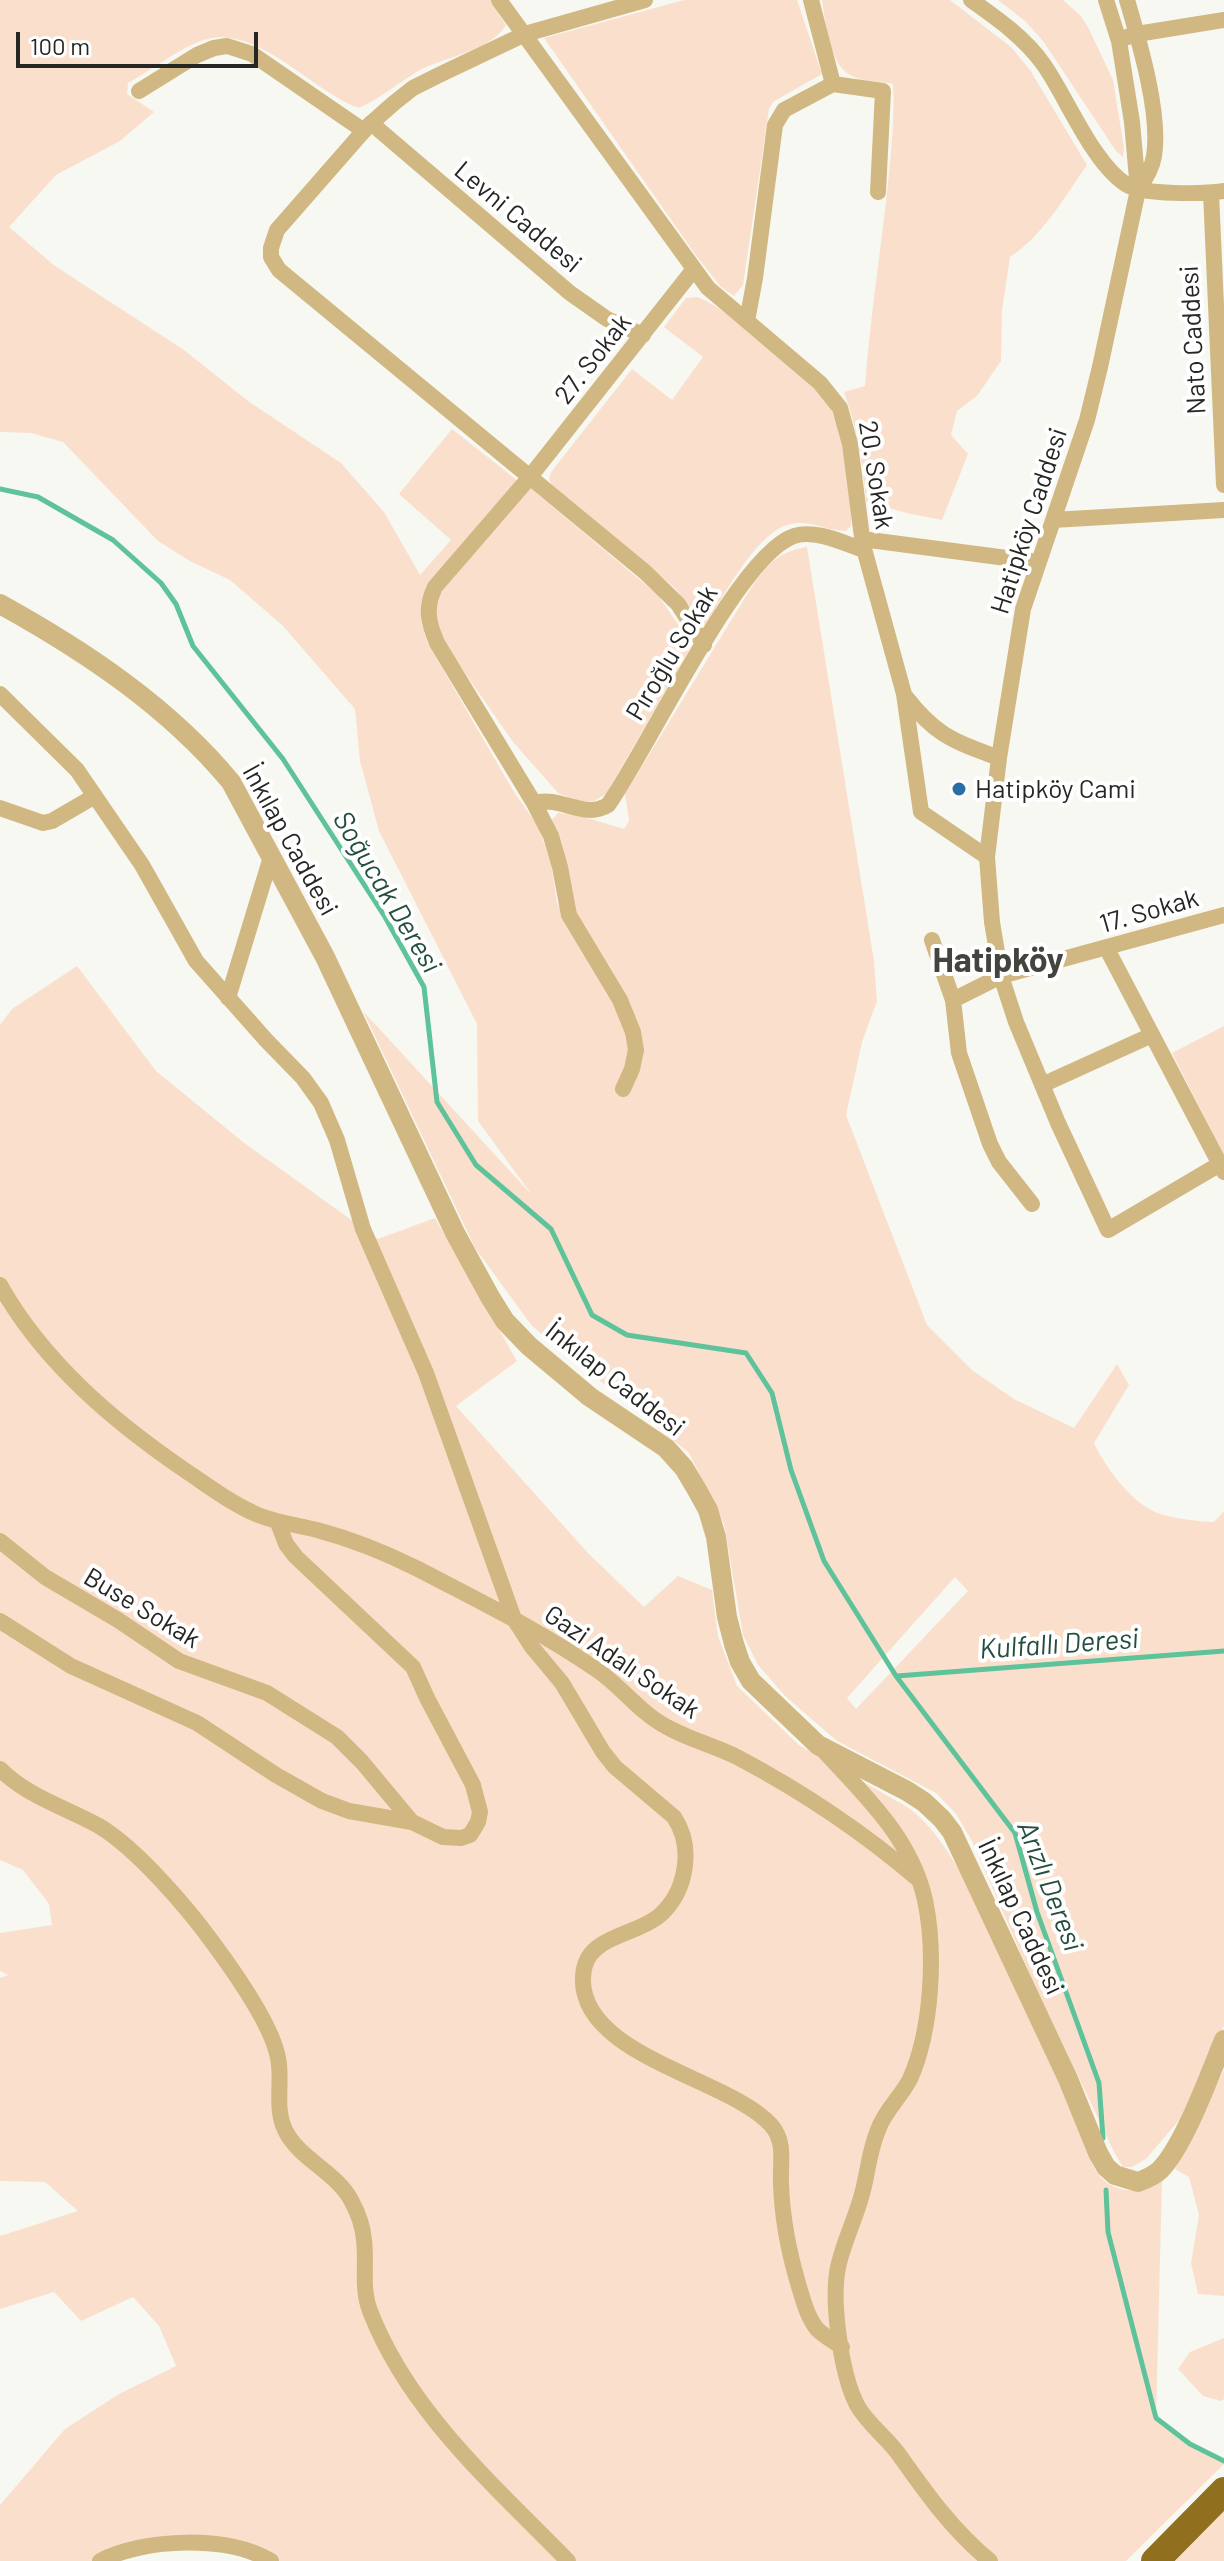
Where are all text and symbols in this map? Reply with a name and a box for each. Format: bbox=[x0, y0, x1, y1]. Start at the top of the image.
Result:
scale bar bbox=[20, 16, 262, 66]
text: 100 m bbox=[30, 31, 90, 60]
street label: Levni Caddesi bbox=[448, 155, 588, 279]
street label: Nato Caddesi bbox=[1174, 265, 1212, 415]
street label: 27. Sokak bbox=[548, 308, 638, 410]
street label: 20. Sokak bbox=[852, 418, 900, 532]
street label: Hatipköy Caddesi bbox=[984, 424, 1074, 618]
street label: Pıroğlu Sokak bbox=[620, 580, 724, 726]
street label: İnkılap Caddesi bbox=[236, 759, 344, 921]
place label: Hatipköy Cami bbox=[975, 773, 1136, 805]
marker: Hatipköy Cami bbox=[950, 780, 968, 798]
water label: Soğucak Deresi bbox=[325, 805, 449, 979]
street label: 17. Sokak bbox=[1096, 882, 1202, 940]
district label: Hatipköy bbox=[932, 941, 1064, 981]
street label: İnkılap Caddesi bbox=[539, 1315, 691, 1443]
street label: Buse Sokak bbox=[78, 1561, 206, 1655]
street label: Gazi Adalı Sokak bbox=[538, 1599, 706, 1725]
water label: Kulfallı Deresi bbox=[978, 1622, 1140, 1666]
water label: Arızlı Deresi bbox=[1010, 1816, 1090, 1956]
street label: İnkılap Caddesi bbox=[971, 1834, 1071, 2000]

